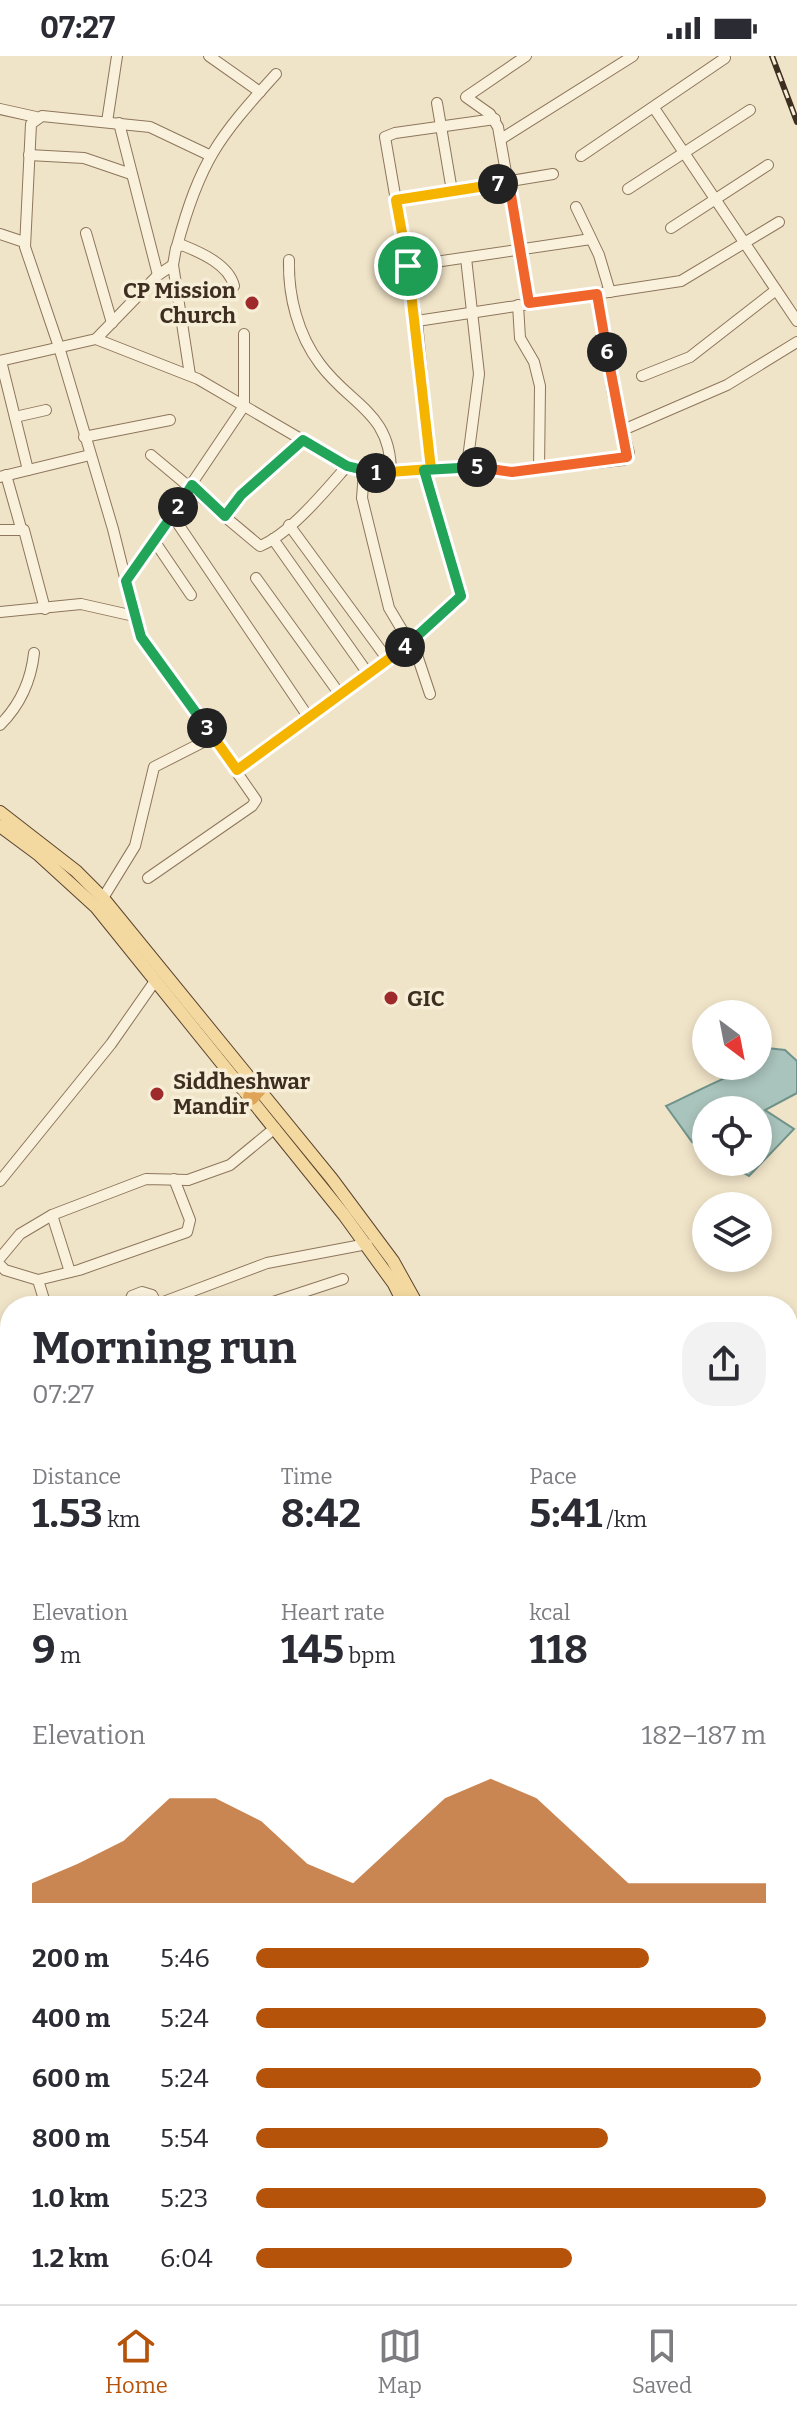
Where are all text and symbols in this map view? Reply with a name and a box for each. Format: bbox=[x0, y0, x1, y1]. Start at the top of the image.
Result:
text: 07:27 bbox=[40, 10, 115, 46]
pin: 7 bbox=[478, 164, 518, 204]
text: 7 bbox=[492, 170, 504, 197]
pin bbox=[374, 232, 442, 300]
icon: arrive bbox=[386, 244, 430, 288]
place label: CP Mission Church bbox=[123, 277, 236, 329]
marker: CP Mission Church bbox=[243, 294, 261, 312]
pin: 6 bbox=[587, 332, 627, 372]
text: 6 bbox=[600, 338, 614, 365]
pin: 5 bbox=[457, 447, 497, 487]
pin: 1 bbox=[356, 453, 396, 493]
text: 5 bbox=[471, 453, 483, 480]
text: 1 bbox=[371, 459, 381, 486]
pin: 2 bbox=[158, 487, 198, 527]
text: 2 bbox=[172, 493, 184, 520]
pin: 4 bbox=[385, 627, 425, 667]
text: 4 bbox=[398, 633, 412, 660]
pin: 3 bbox=[187, 708, 227, 748]
text: 3 bbox=[201, 714, 213, 741]
place label: GIC bbox=[407, 985, 445, 1012]
marker: GIC bbox=[382, 989, 400, 1007]
north arrow bbox=[692, 1000, 772, 1080]
map controls bbox=[692, 1000, 772, 1272]
place label: Siddheshwar Mandir bbox=[173, 1068, 311, 1120]
marker: Siddheshwar Mandir bbox=[148, 1085, 166, 1103]
button: locate bbox=[692, 1096, 772, 1176]
button: layers bbox=[692, 1192, 772, 1272]
text: Morning run bbox=[32, 1322, 296, 1375]
button: share bbox=[682, 1322, 766, 1406]
text: 07:27 bbox=[32, 1379, 94, 1410]
text: Distance bbox=[32, 1463, 121, 1490]
text: Time bbox=[281, 1463, 333, 1490]
text: Pace bbox=[529, 1463, 577, 1490]
text: 1.53 bbox=[32, 1490, 103, 1538]
text: 8:42 bbox=[281, 1490, 361, 1538]
text: 5:41 bbox=[529, 1490, 602, 1538]
text: km bbox=[103, 1506, 140, 1533]
text: /km bbox=[602, 1506, 647, 1533]
text: Elevation bbox=[32, 1599, 128, 1626]
text: Heart rate bbox=[281, 1599, 385, 1626]
text: kcal bbox=[529, 1599, 570, 1626]
text: 9 bbox=[32, 1626, 56, 1674]
text: 145 bbox=[281, 1626, 344, 1674]
text: 118 bbox=[529, 1626, 588, 1674]
text: m bbox=[56, 1642, 81, 1669]
text: bpm bbox=[344, 1642, 395, 1669]
text: Elevation bbox=[32, 1720, 145, 1751]
text: 182–187 m bbox=[641, 1720, 766, 1751]
text: 200 m bbox=[32, 1943, 109, 1974]
text: 5:46 bbox=[160, 1943, 210, 1974]
text: 400 m bbox=[32, 2003, 110, 2034]
text: 5:24 bbox=[160, 2003, 209, 2034]
text: 600 m bbox=[32, 2063, 110, 2094]
text: 5:24 bbox=[160, 2063, 209, 2094]
text: 800 m bbox=[32, 2123, 110, 2154]
text: 5:54 bbox=[160, 2123, 208, 2154]
text: 1.0 km bbox=[32, 2183, 109, 2214]
text: 5:23 bbox=[160, 2183, 208, 2214]
text: 1.2 km bbox=[32, 2243, 109, 2274]
text: 6:04 bbox=[160, 2243, 213, 2274]
tab: Home bbox=[105, 2324, 168, 2399]
tab: Map bbox=[378, 2324, 422, 2399]
tab: Saved bbox=[632, 2324, 692, 2399]

